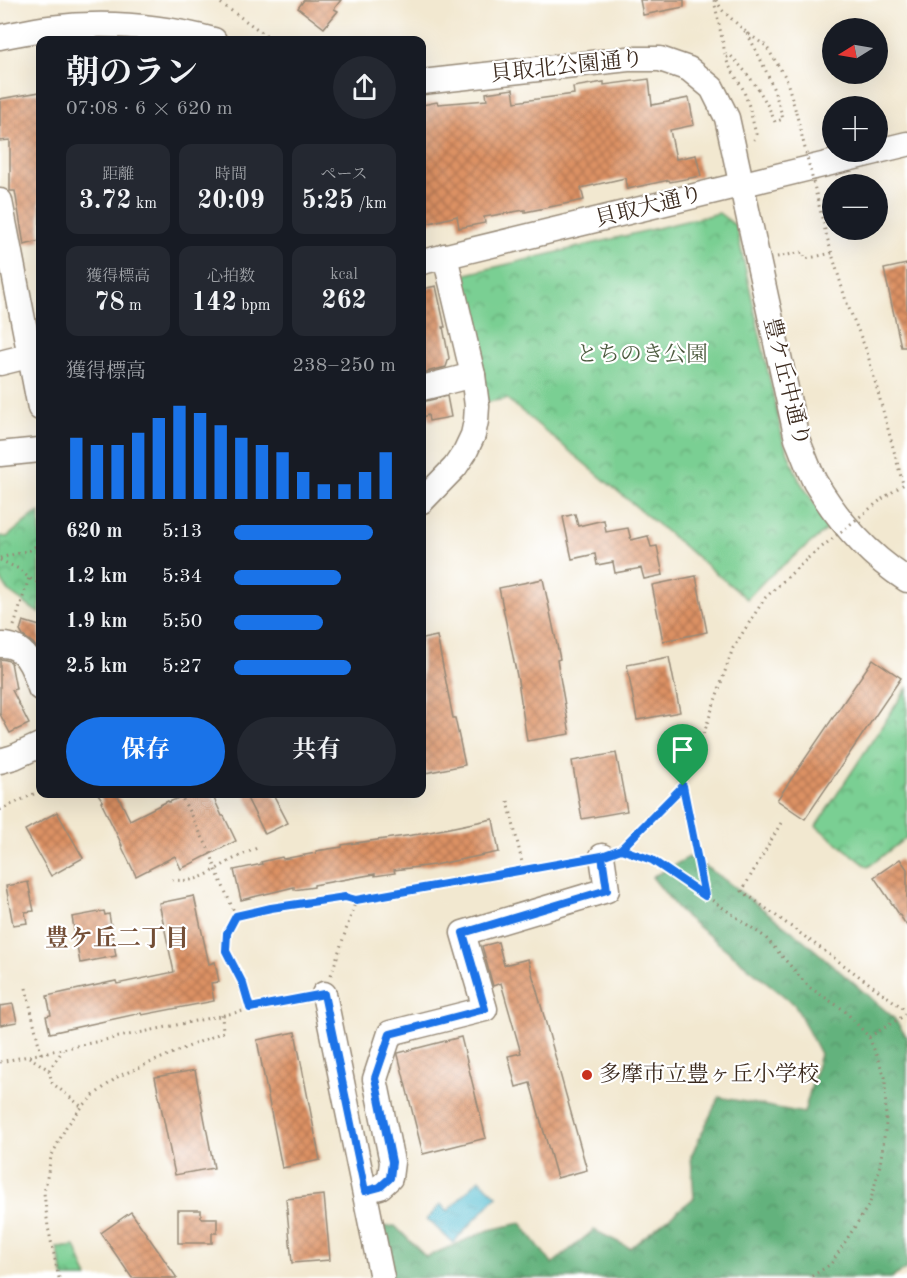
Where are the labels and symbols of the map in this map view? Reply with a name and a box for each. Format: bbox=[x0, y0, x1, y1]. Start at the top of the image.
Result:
north arrow bbox=[822, 18, 888, 84]
street label: 貝取北公園通り bbox=[489, 46, 645, 86]
street label: 貝取大通り bbox=[592, 181, 705, 231]
street label: 豊ケ丘中通り bbox=[759, 315, 815, 449]
park label: とちのき公園 bbox=[576, 342, 708, 366]
pin bbox=[657, 724, 708, 786]
district label: 豊ケ丘二丁目 bbox=[45, 925, 189, 952]
place label: 多摩市立豊ヶ丘小学校 bbox=[599, 1062, 819, 1086]
marker: 多摩市立豊ヶ丘小学校 bbox=[580, 1068, 594, 1082]

